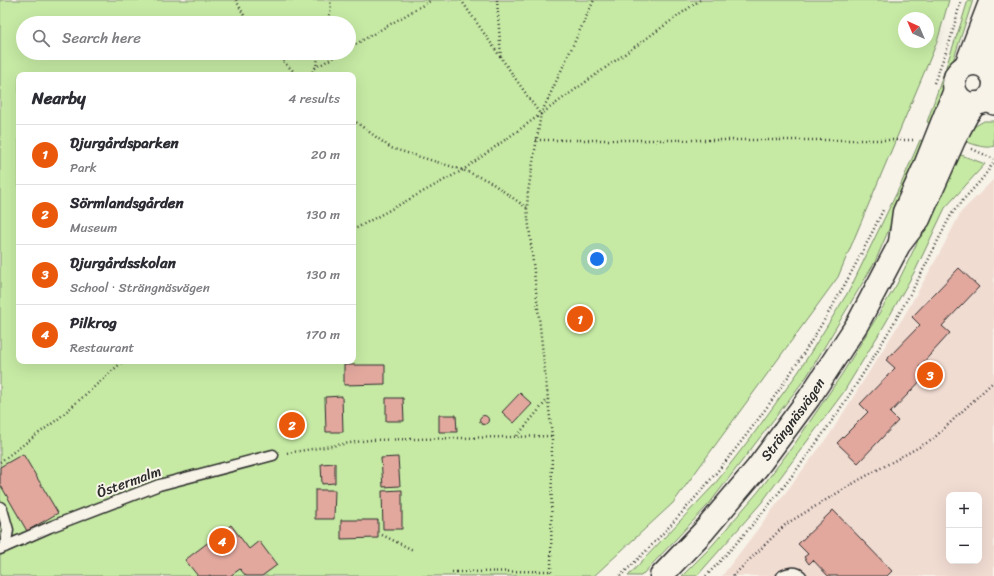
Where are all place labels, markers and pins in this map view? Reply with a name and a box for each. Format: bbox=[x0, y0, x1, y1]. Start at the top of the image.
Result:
pin: 1 bbox=[567, 304, 593, 334]
pin: 3 bbox=[917, 360, 943, 390]
pin: 2 bbox=[279, 410, 305, 440]
pin: 4 bbox=[209, 526, 235, 556]

